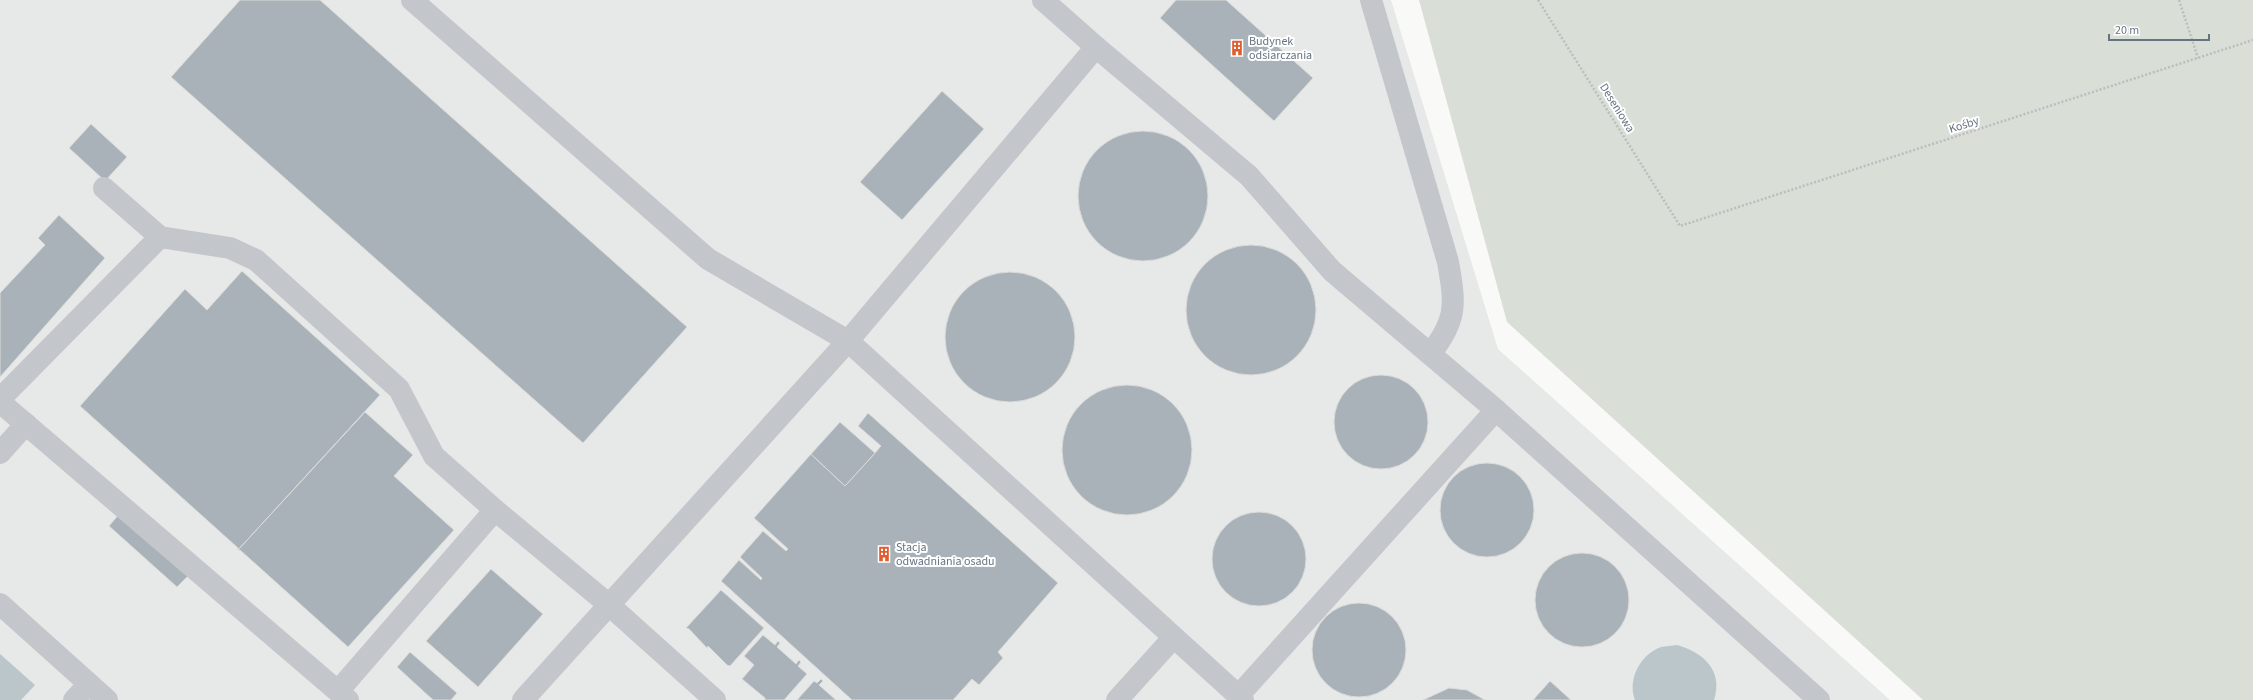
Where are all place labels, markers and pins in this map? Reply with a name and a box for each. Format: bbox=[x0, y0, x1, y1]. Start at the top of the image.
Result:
place label: Budynek odsiarczania bbox=[1249, 33, 1312, 64]
building icon: Budynek odsiarczania bbox=[1228, 39, 1246, 57]
place label: Stacja odwadniania osadu bbox=[896, 539, 995, 570]
building icon: Stacja odwadniania osadu bbox=[875, 545, 893, 563]

